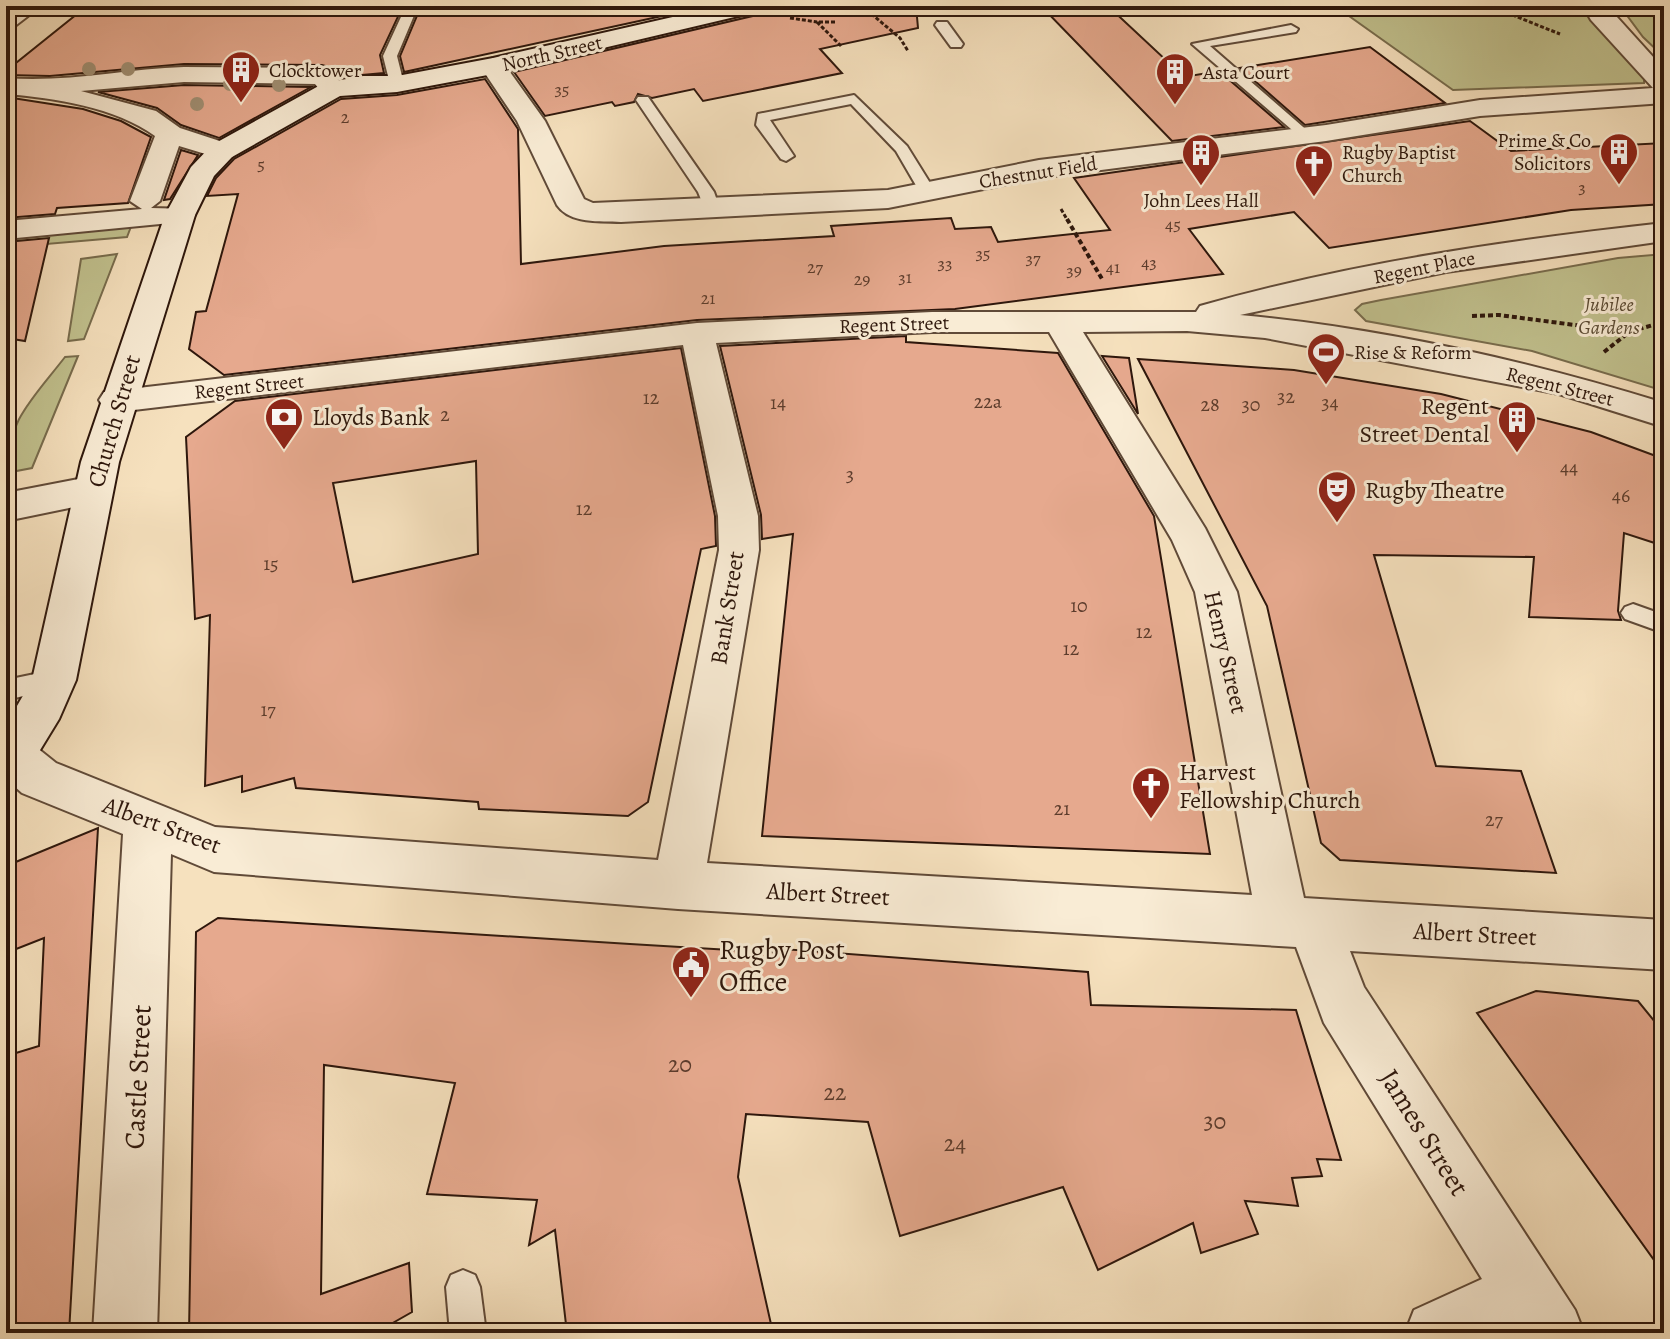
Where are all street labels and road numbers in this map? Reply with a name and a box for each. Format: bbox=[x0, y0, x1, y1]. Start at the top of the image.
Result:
street label: North Street bbox=[499, 29, 605, 78]
street label: Chestnut Field bbox=[977, 150, 1099, 195]
street label: Regent Place bbox=[1371, 244, 1477, 291]
street label: Regent Street bbox=[839, 309, 950, 340]
street label: Church Street bbox=[80, 351, 148, 491]
street label: Regent Street bbox=[1503, 360, 1617, 413]
street label: Regent Street bbox=[193, 367, 306, 406]
street label: Bank Street bbox=[702, 549, 752, 667]
street label: Henry Street bbox=[1196, 587, 1256, 717]
street label: Albert Street bbox=[98, 789, 225, 861]
street label: Albert Street bbox=[765, 875, 890, 913]
street label: Albert Street bbox=[1412, 915, 1537, 953]
street label: Castle Street bbox=[115, 1004, 161, 1150]
street label: James Street bbox=[1370, 1062, 1478, 1203]

